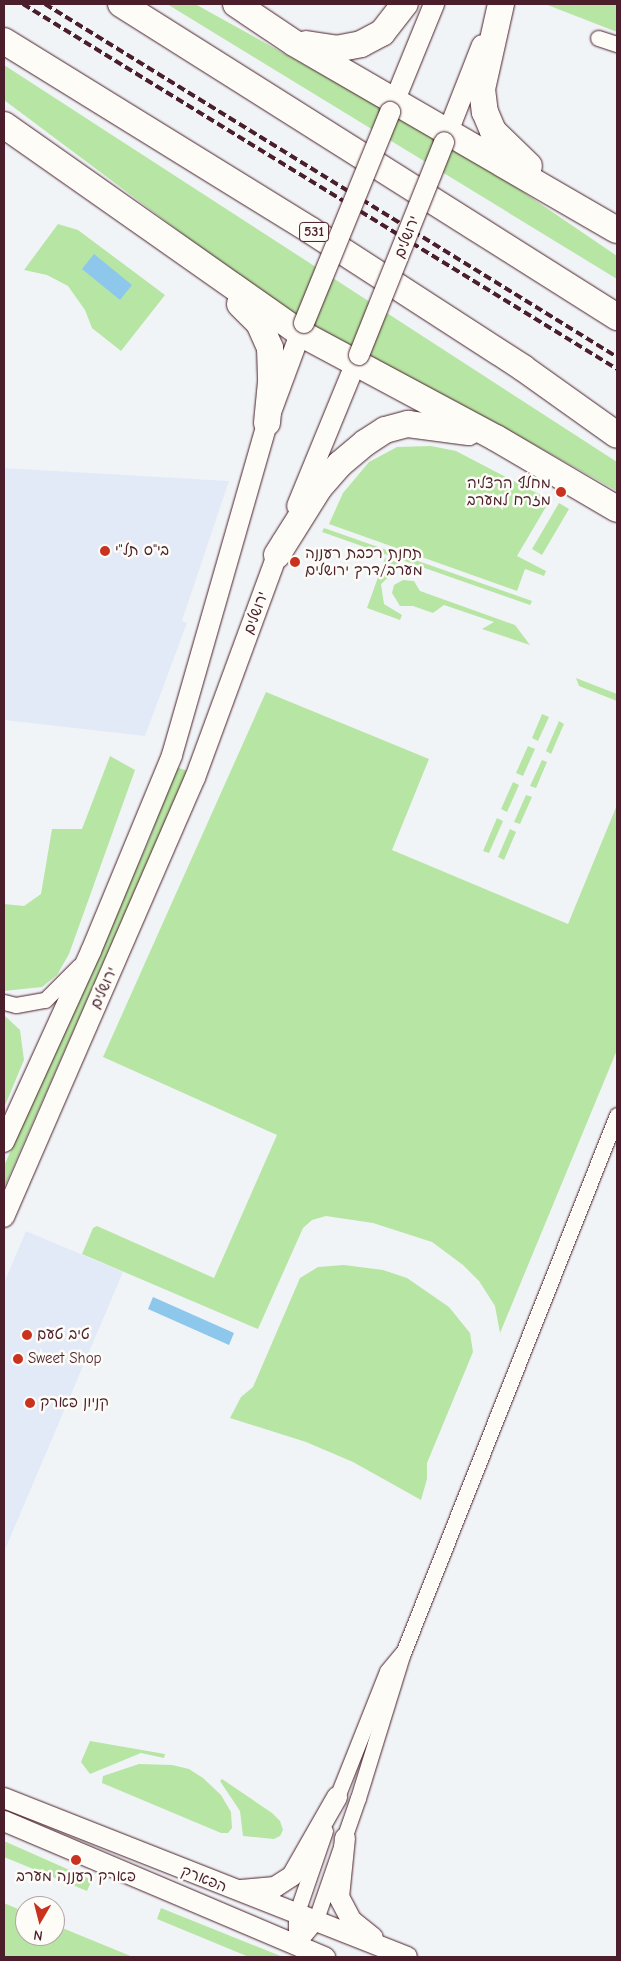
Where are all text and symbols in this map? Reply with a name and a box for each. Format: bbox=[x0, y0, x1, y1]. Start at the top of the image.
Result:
street label: ירושלים bbox=[391, 213, 423, 261]
road number: 531 bbox=[299, 220, 329, 243]
place label: מחלף הרצליה מזרח למערב bbox=[467, 474, 551, 509]
marker: מחלף הרצליה מזרח למערב bbox=[555, 486, 567, 498]
place label: בי"ס תל"י bbox=[115, 542, 169, 560]
place label: תחנת רכבת רעננה מערב/דרך ירושלים bbox=[305, 544, 422, 579]
marker: בי"ס תל"י bbox=[99, 545, 111, 557]
marker: תחנת רכבת רעננה מערב/דרך ירושלים bbox=[289, 556, 301, 568]
street label: ירושלים bbox=[240, 589, 272, 637]
street label: ירושלים bbox=[87, 964, 121, 1012]
place label: טיב טעם bbox=[37, 1326, 90, 1344]
marker: טיב טעם bbox=[21, 1329, 33, 1341]
place label: Sweet Shop bbox=[28, 1350, 102, 1368]
marker: Sweet Shop bbox=[12, 1353, 24, 1365]
place label: קניון פארק bbox=[40, 1394, 109, 1412]
marker: קניון פארק bbox=[24, 1397, 36, 1409]
marker: פארק רעננה מערב bbox=[70, 1854, 82, 1866]
street label: הפארק bbox=[179, 1862, 229, 1896]
place label: פארק רעננה מערב bbox=[16, 1868, 136, 1886]
north arrow bbox=[15, 1896, 65, 1946]
text: N bbox=[32, 1926, 44, 1944]

